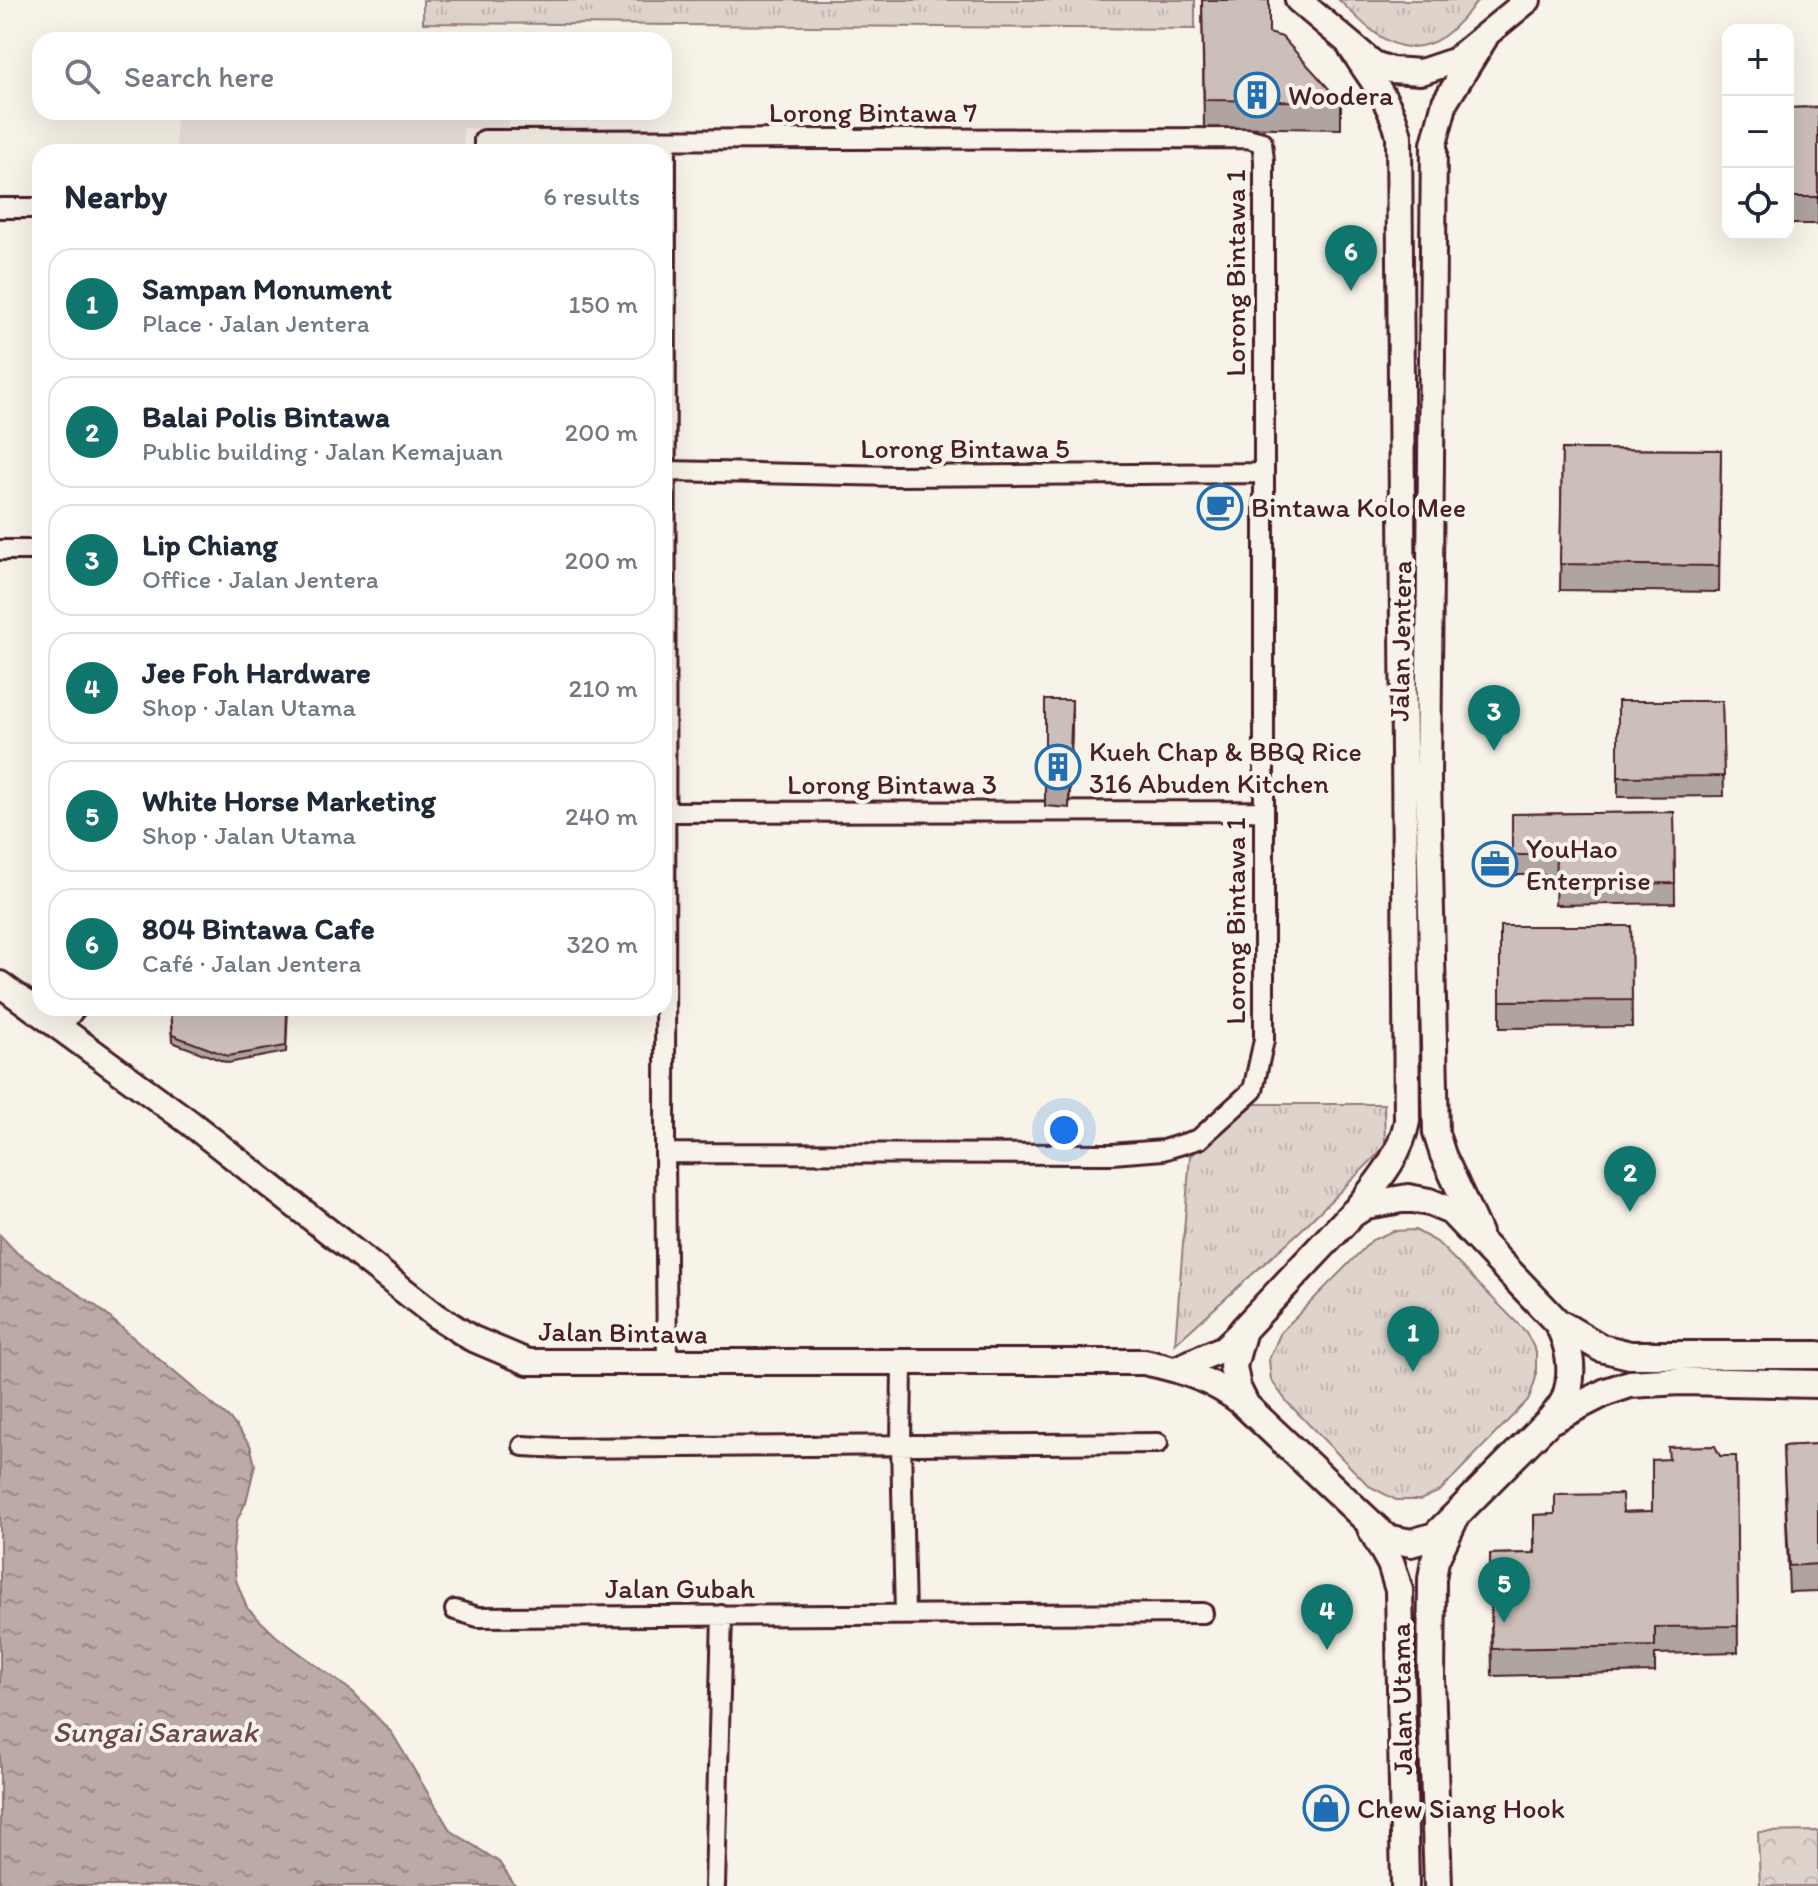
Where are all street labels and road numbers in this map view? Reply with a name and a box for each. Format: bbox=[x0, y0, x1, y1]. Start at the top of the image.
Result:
street label: Lorong Bintawa 7 bbox=[769, 95, 977, 129]
street label: Lorong Bintawa 1 bbox=[1218, 169, 1252, 377]
street label: Lorong Bintawa 5 bbox=[860, 431, 1070, 465]
street label: Jalan Jentera bbox=[1382, 560, 1418, 722]
street label: Lorong Bintawa 3 bbox=[787, 767, 997, 801]
street label: Lorong Bintawa 1 bbox=[1218, 817, 1252, 1025]
street label: Jalan Bintawa bbox=[538, 1314, 708, 1350]
street label: Jalan Gubah bbox=[605, 1571, 755, 1605]
street label: Jalan Utama bbox=[1383, 1622, 1419, 1775]

